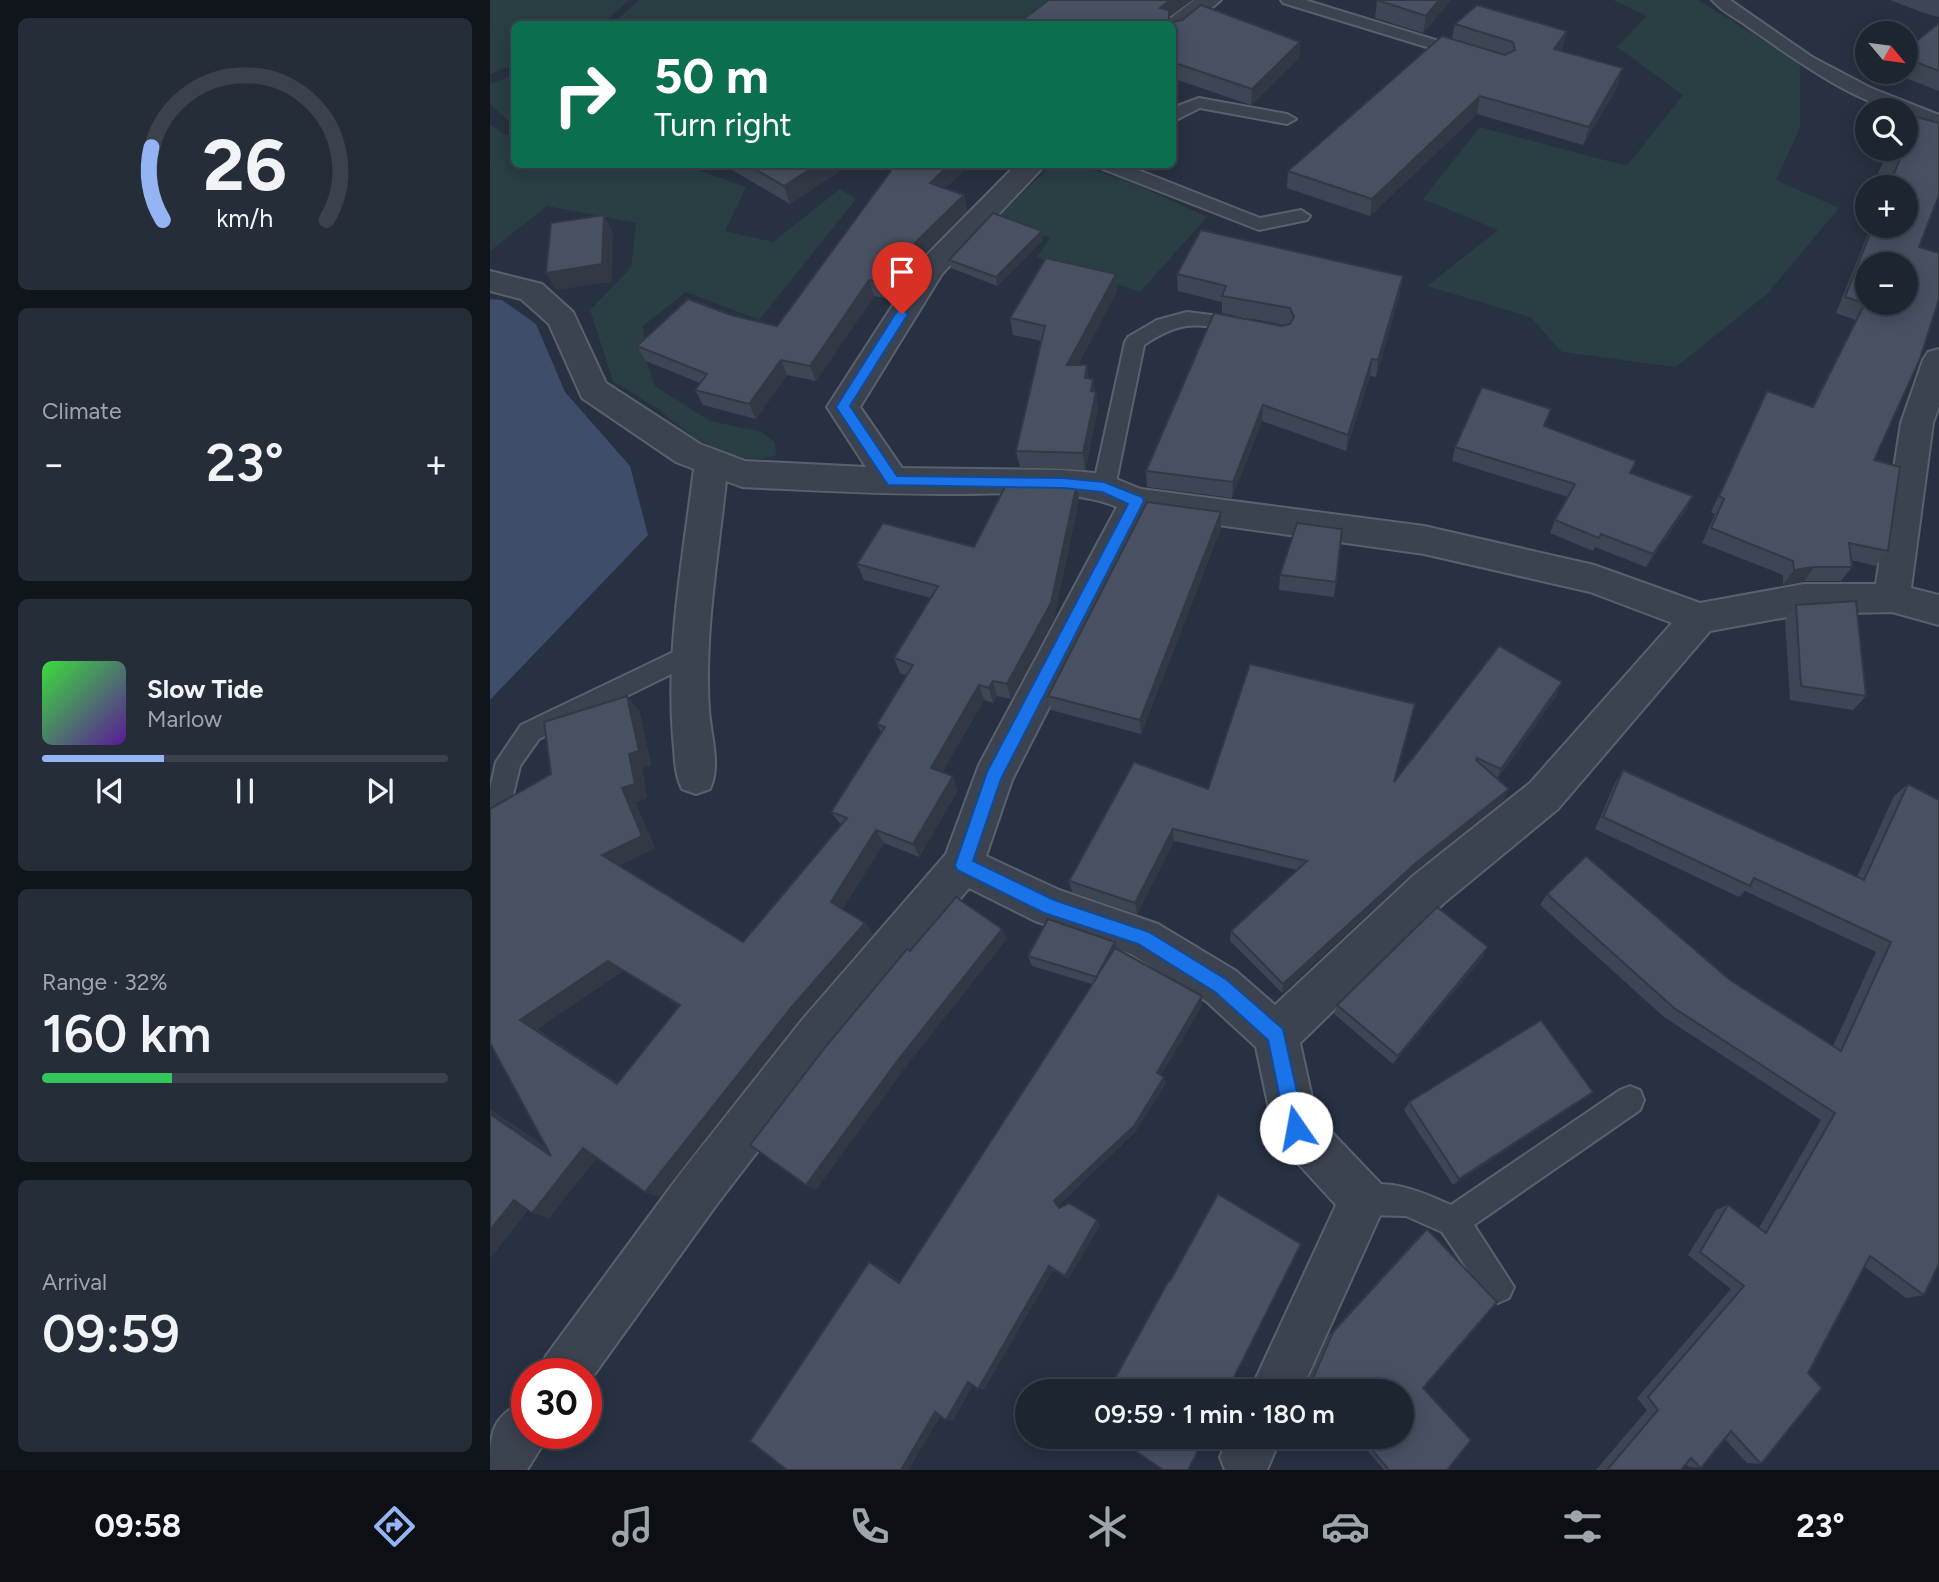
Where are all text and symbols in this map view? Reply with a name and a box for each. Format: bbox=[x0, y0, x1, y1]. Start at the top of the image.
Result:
north arrow bbox=[1855, 21, 1918, 84]
map controls bbox=[1855, 21, 1918, 315]
text: 50 m bbox=[654, 46, 769, 105]
icon: right bbox=[539, 49, 630, 140]
button: search bbox=[1855, 98, 1918, 161]
text: Turn right bbox=[654, 106, 792, 144]
text: 26 bbox=[203, 122, 287, 209]
button: + bbox=[1855, 175, 1918, 238]
text: km/h bbox=[216, 203, 274, 233]
pin bbox=[872, 242, 932, 314]
button: − bbox=[1855, 252, 1918, 315]
icon: arrive bbox=[883, 253, 921, 291]
text: Climate bbox=[42, 397, 121, 425]
text: 23° bbox=[206, 432, 284, 494]
text: − bbox=[42, 441, 66, 487]
text: + bbox=[424, 441, 448, 487]
text: Slow Tide bbox=[147, 673, 263, 705]
text: Marlow bbox=[147, 705, 222, 733]
icon: previous bbox=[91, 772, 129, 810]
icon: pause bbox=[226, 772, 264, 810]
icon: next bbox=[361, 772, 399, 810]
text: Range · 32% bbox=[42, 968, 168, 996]
text: 160 km bbox=[42, 1003, 212, 1065]
position arrow bbox=[1259, 1091, 1333, 1165]
text: Arrival bbox=[42, 1268, 107, 1296]
text: 09:59 bbox=[42, 1303, 180, 1365]
speed limit sign: 30 bbox=[511, 1358, 602, 1449]
text: 09:59 · 1 min · 180 m bbox=[1094, 1398, 1335, 1430]
icon: directions bbox=[370, 1502, 419, 1551]
icon: music bbox=[608, 1502, 657, 1551]
icon: phone bbox=[845, 1502, 894, 1551]
icon: climate bbox=[1083, 1502, 1132, 1551]
icon: car bbox=[1321, 1502, 1370, 1551]
icon: filters bbox=[1558, 1502, 1607, 1551]
text: 09:58 bbox=[94, 1507, 181, 1545]
text: 23° bbox=[1796, 1507, 1845, 1545]

